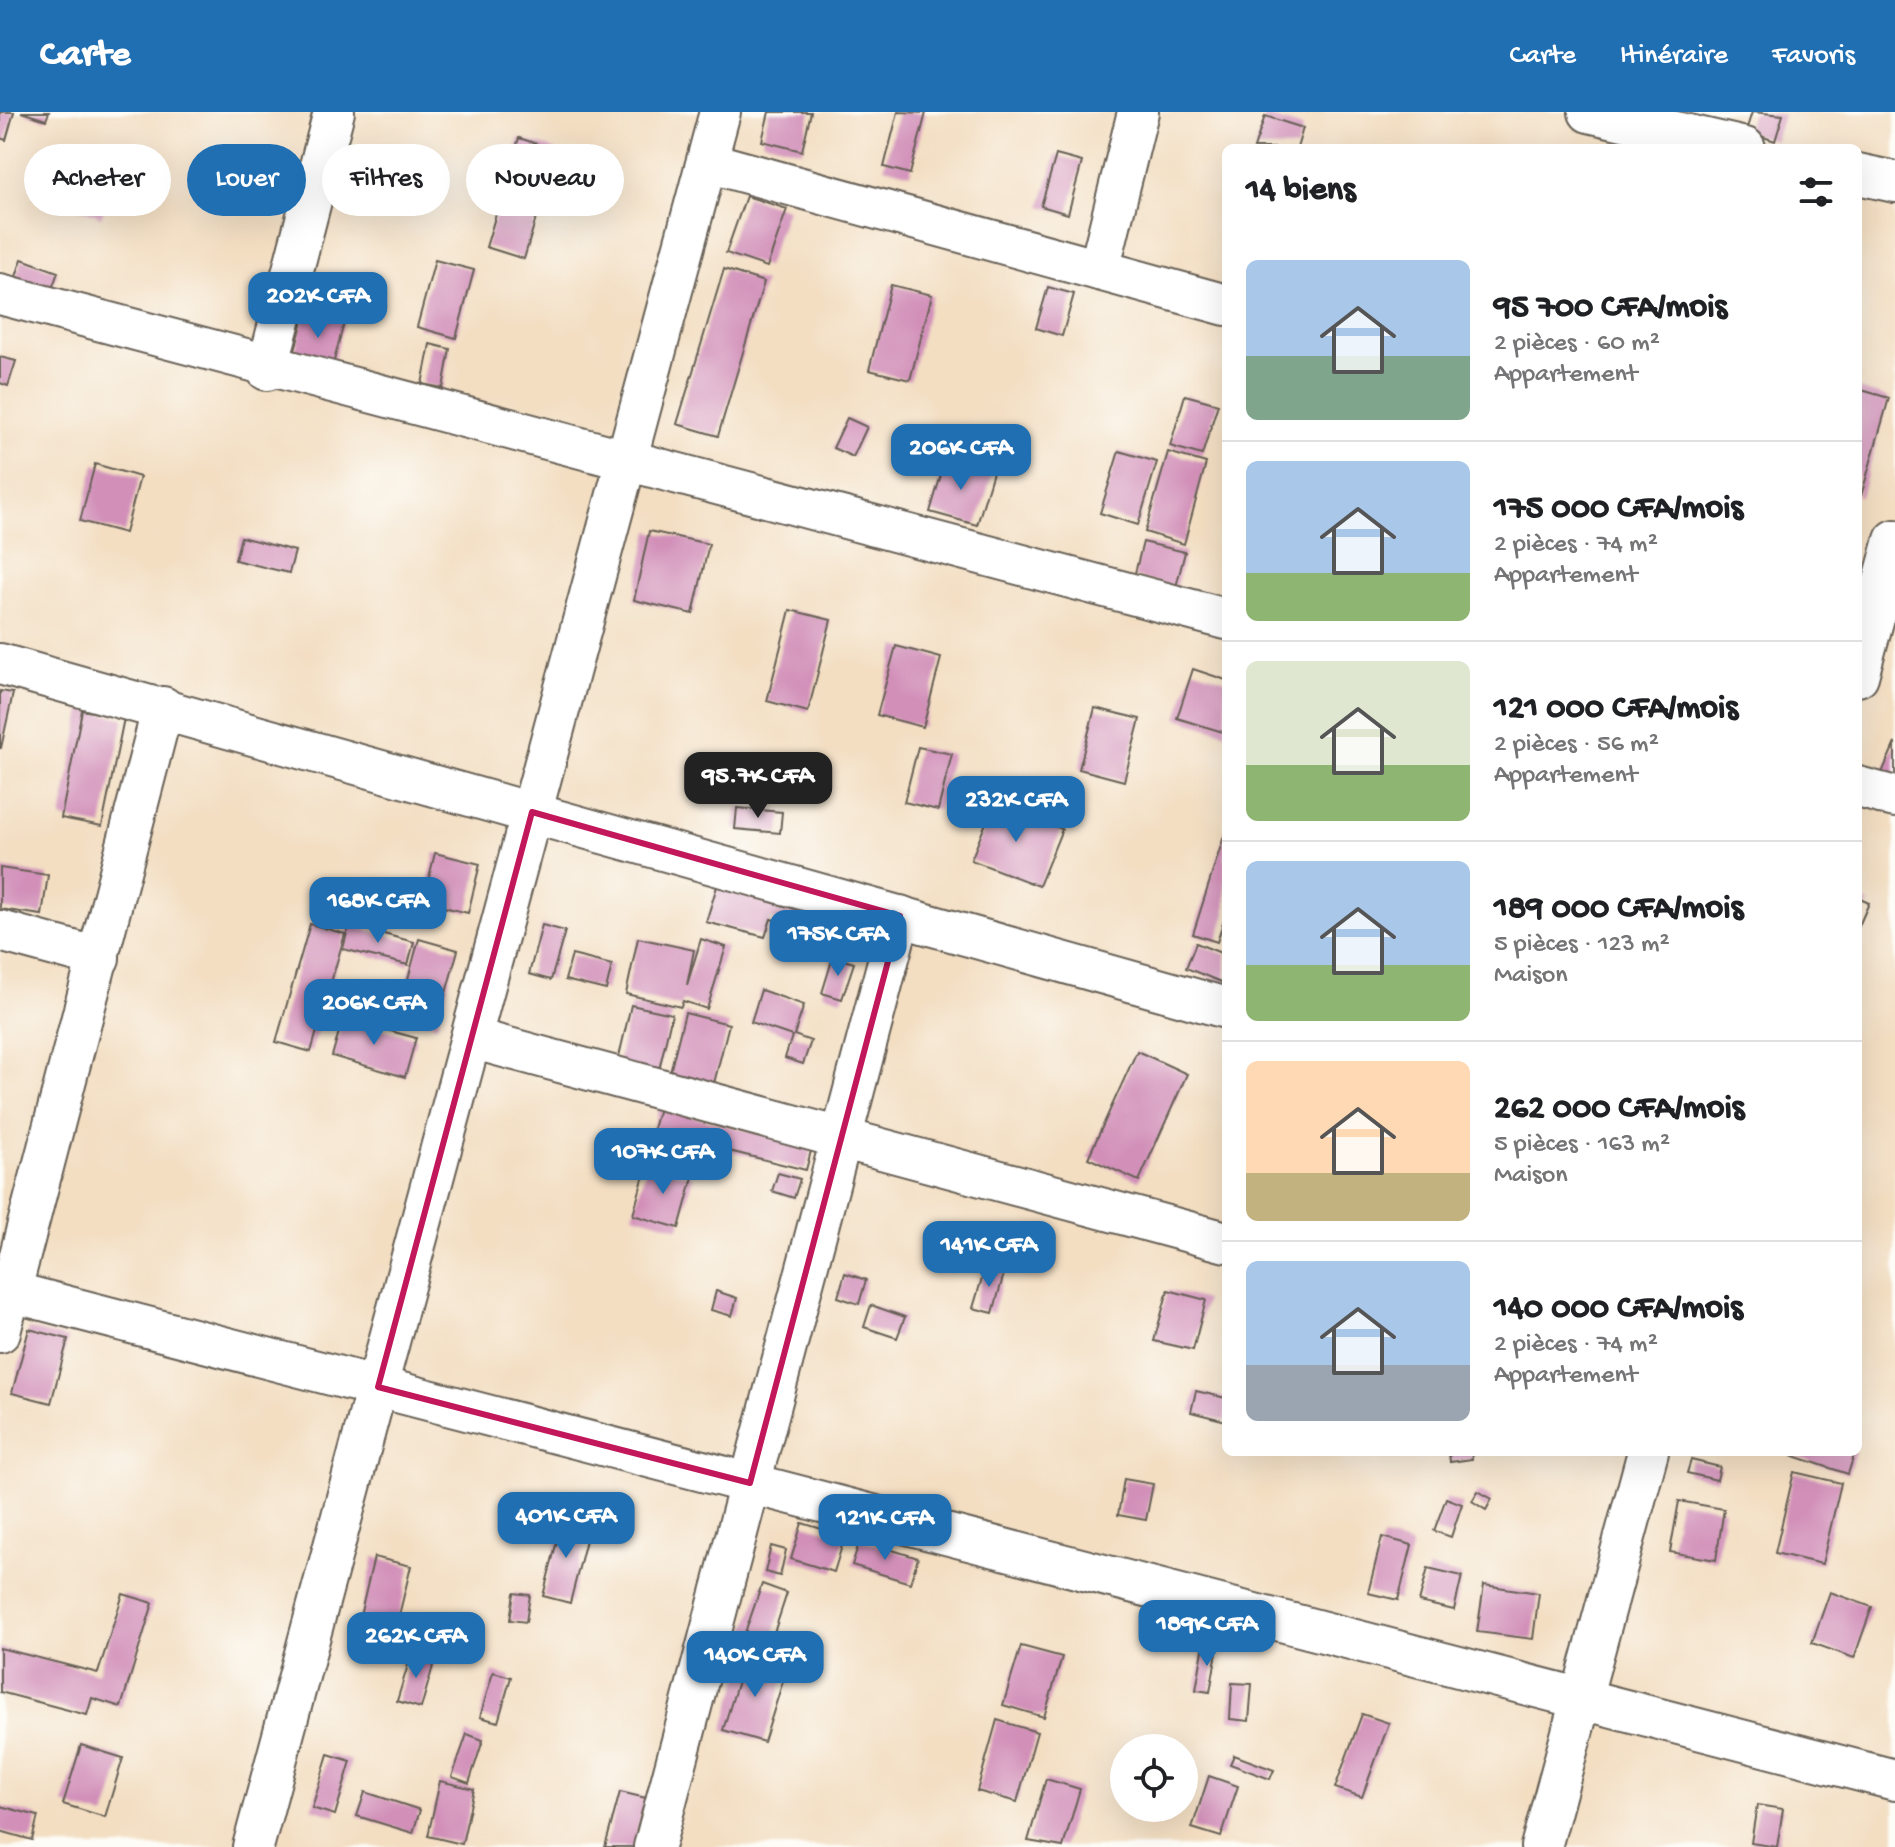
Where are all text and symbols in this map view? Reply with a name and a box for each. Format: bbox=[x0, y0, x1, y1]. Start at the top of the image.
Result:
text: Carte bbox=[40, 34, 130, 78]
text: Carte bbox=[1510, 40, 1576, 73]
text: Itinéraire bbox=[1620, 40, 1728, 73]
text: Favoris bbox=[1772, 40, 1855, 73]
chip: Acheter bbox=[24, 144, 171, 216]
chip: Louer bbox=[187, 144, 306, 216]
chip: Filtres bbox=[322, 144, 450, 216]
chip: Nouveau bbox=[466, 144, 624, 216]
icon: filters bbox=[1794, 170, 1838, 214]
text: 14 biens bbox=[1246, 172, 1355, 212]
pin: 202K CFA bbox=[235, 272, 401, 340]
text: 202K CFA bbox=[266, 282, 370, 313]
text: 95 700 CFA/mois bbox=[1494, 289, 1727, 329]
icon: home bbox=[1310, 292, 1406, 388]
text: 2 pièces · 60 m² bbox=[1494, 329, 1660, 360]
text: Appartement bbox=[1494, 360, 1637, 391]
pin: 206K CFA bbox=[878, 424, 1044, 492]
text: 206K CFA bbox=[909, 434, 1013, 465]
text: 175 000 CFA/mois bbox=[1494, 490, 1743, 530]
icon: home bbox=[1310, 493, 1406, 589]
text: 2 pièces · 74 m² bbox=[1494, 530, 1658, 561]
text: Appartement bbox=[1494, 561, 1637, 592]
text: 121 000 CFA/mois bbox=[1494, 690, 1738, 730]
icon: home bbox=[1310, 693, 1406, 789]
text: 2 pièces · 56 m² bbox=[1494, 730, 1659, 761]
pin: 95.7K CFA bbox=[666, 752, 850, 820]
text: Appartement bbox=[1494, 761, 1637, 792]
text: 95.7K CFA bbox=[702, 762, 814, 793]
pin: 232K CFA bbox=[933, 776, 1099, 844]
text: 232K CFA bbox=[965, 786, 1067, 817]
pin: 168K CFA bbox=[295, 877, 461, 945]
text: 168K CFA bbox=[327, 887, 429, 918]
text: 189 000 CFA/mois bbox=[1494, 890, 1743, 930]
icon: home bbox=[1310, 893, 1406, 989]
pin: 175K CFA bbox=[755, 910, 921, 978]
text: 175K CFA bbox=[788, 920, 888, 951]
text: 5 pièces · 123 m² bbox=[1494, 930, 1670, 961]
text: Maison bbox=[1494, 961, 1568, 992]
pin: 206K CFA bbox=[291, 979, 457, 1047]
text: 206K CFA bbox=[322, 989, 426, 1020]
text: 262 000 CFA/mois bbox=[1494, 1090, 1744, 1130]
icon: home bbox=[1310, 1093, 1406, 1189]
pin: 107K CFA bbox=[580, 1128, 746, 1196]
text: 5 pièces · 163 m² bbox=[1494, 1130, 1670, 1161]
text: 107K CFA bbox=[612, 1138, 714, 1169]
text: Maison bbox=[1494, 1161, 1568, 1192]
pin: 141K CFA bbox=[906, 1221, 1072, 1289]
text: 141K CFA bbox=[941, 1231, 1037, 1262]
text: 140 000 CFA/mois bbox=[1494, 1290, 1743, 1330]
icon: home bbox=[1310, 1293, 1406, 1389]
text: 2 pièces · 74 m² bbox=[1494, 1330, 1658, 1361]
text: Appartement bbox=[1494, 1361, 1637, 1392]
pin: 401K CFA bbox=[483, 1492, 649, 1560]
pin: 121K CFA bbox=[802, 1494, 968, 1562]
text: 401K CFA bbox=[516, 1502, 616, 1533]
text: 121K CFA bbox=[837, 1504, 933, 1535]
pin: 189K CFA bbox=[1124, 1600, 1290, 1668]
text: 189K CFA bbox=[1157, 1610, 1258, 1641]
pin: 262K CFA bbox=[333, 1612, 499, 1680]
text: 262K CFA bbox=[365, 1622, 467, 1653]
pin: 140K CFA bbox=[672, 1631, 838, 1699]
text: 140K CFA bbox=[705, 1641, 805, 1672]
map controls bbox=[1110, 1734, 1198, 1822]
button: locate bbox=[1110, 1734, 1198, 1822]

